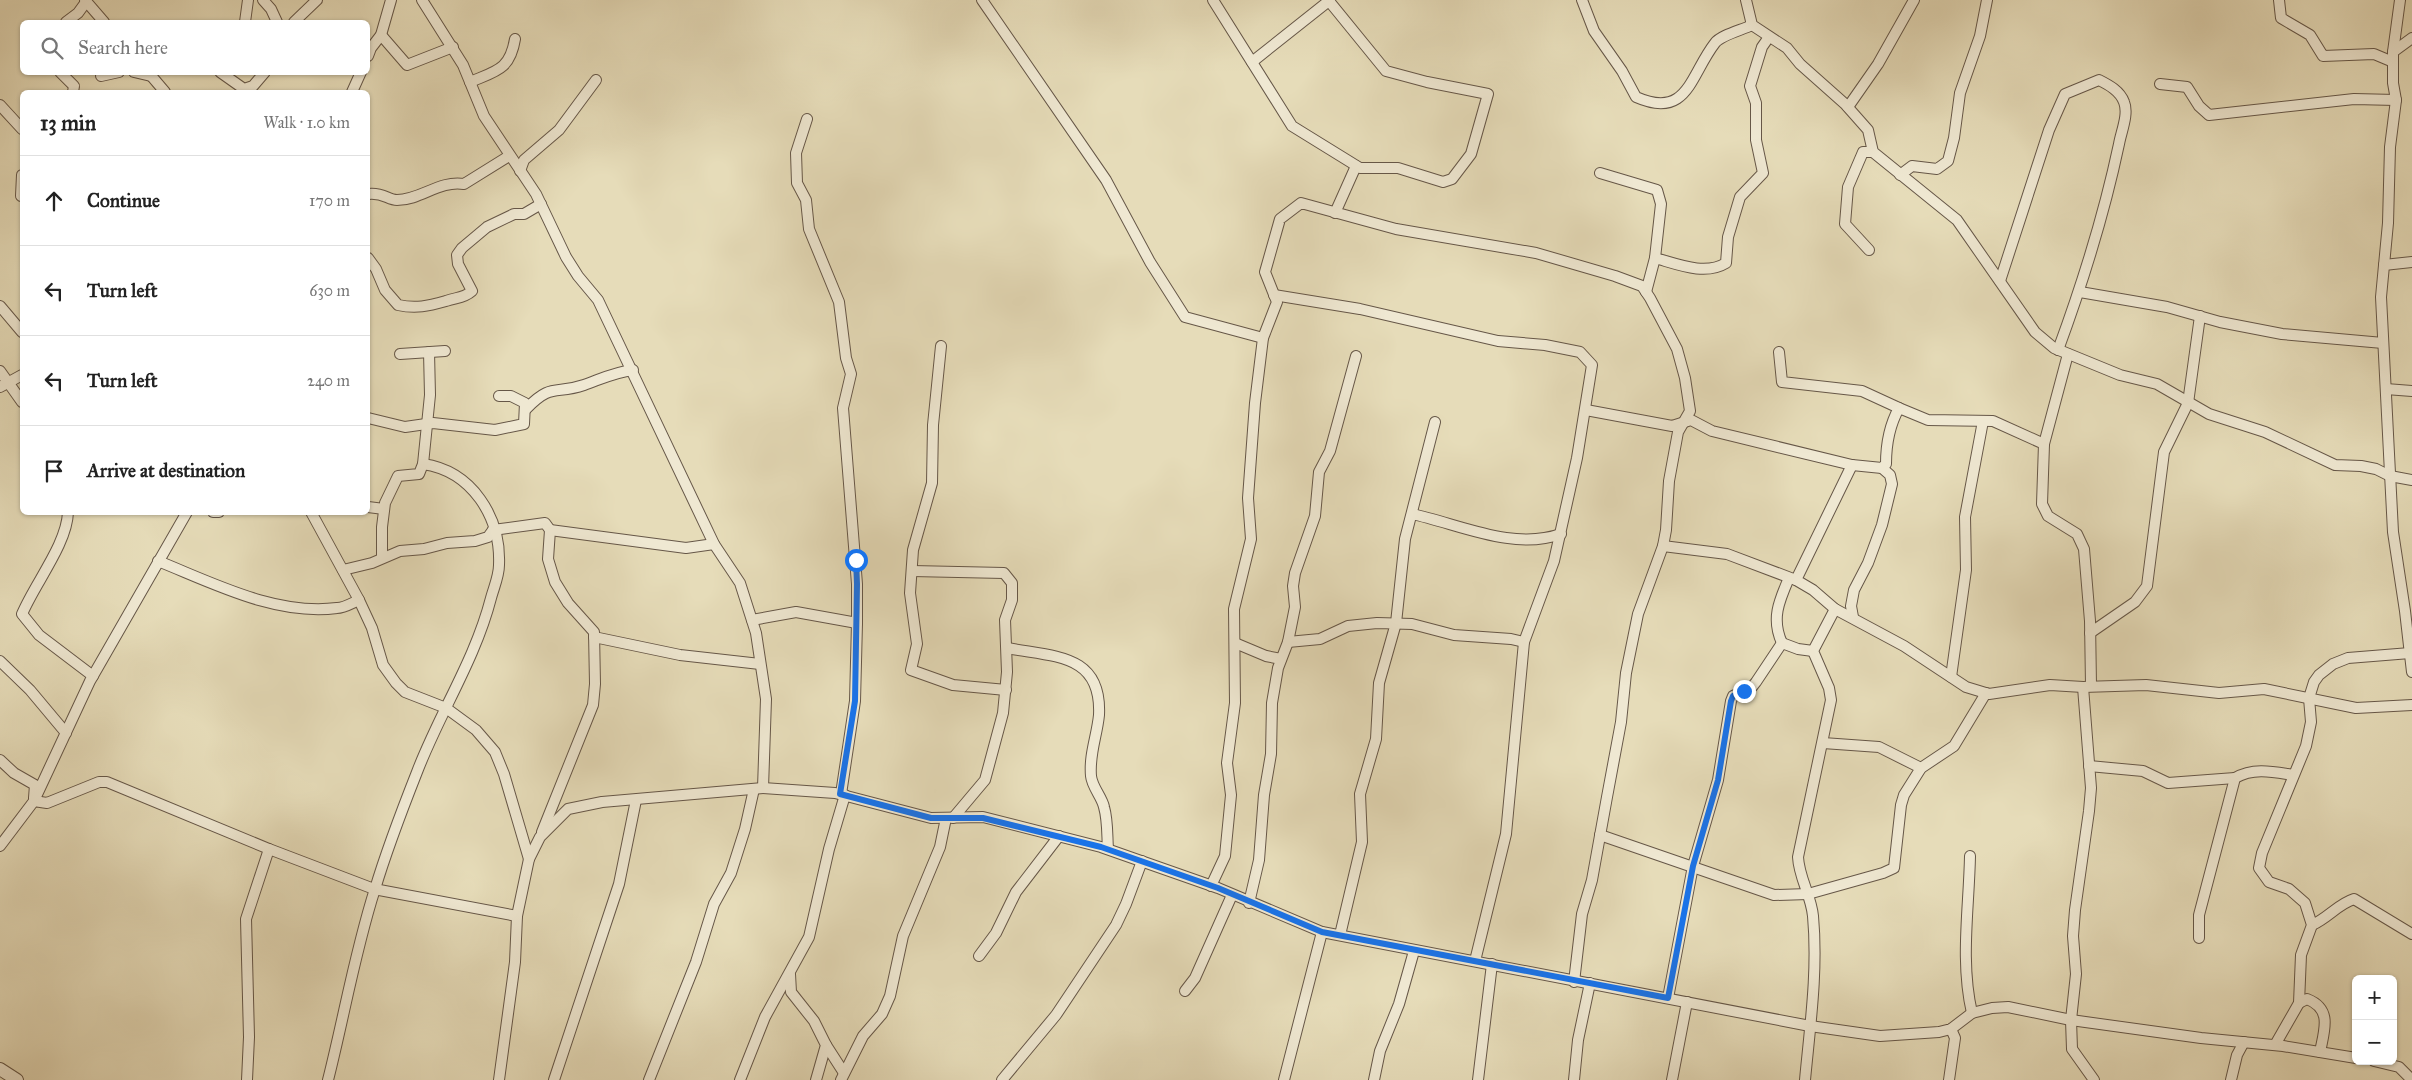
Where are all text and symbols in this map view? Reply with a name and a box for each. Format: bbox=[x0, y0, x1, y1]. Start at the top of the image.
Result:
search box bbox=[20, 20, 370, 75]
icon: search bbox=[38, 34, 66, 62]
text: Search here bbox=[78, 36, 168, 59]
text: 13 min bbox=[40, 110, 96, 136]
text: Walk · 1.0 km bbox=[263, 113, 350, 132]
icon: ahead bbox=[40, 187, 68, 215]
text: Continue bbox=[87, 189, 160, 212]
text: 170 m bbox=[309, 191, 350, 210]
icon: left bbox=[40, 277, 68, 305]
text: Turn left bbox=[87, 279, 157, 302]
text: 630 m bbox=[309, 281, 350, 300]
icon: left bbox=[40, 367, 68, 395]
text: Turn left bbox=[87, 369, 157, 392]
text: 240 m bbox=[307, 371, 350, 390]
icon: arrive bbox=[40, 457, 68, 485]
text: Arrive at destination bbox=[87, 459, 245, 482]
route start bbox=[845, 549, 868, 572]
route end bbox=[1733, 680, 1756, 703]
map controls bbox=[2352, 975, 2397, 1065]
button: + bbox=[2352, 975, 2397, 1020]
button: − bbox=[2352, 1020, 2397, 1065]

